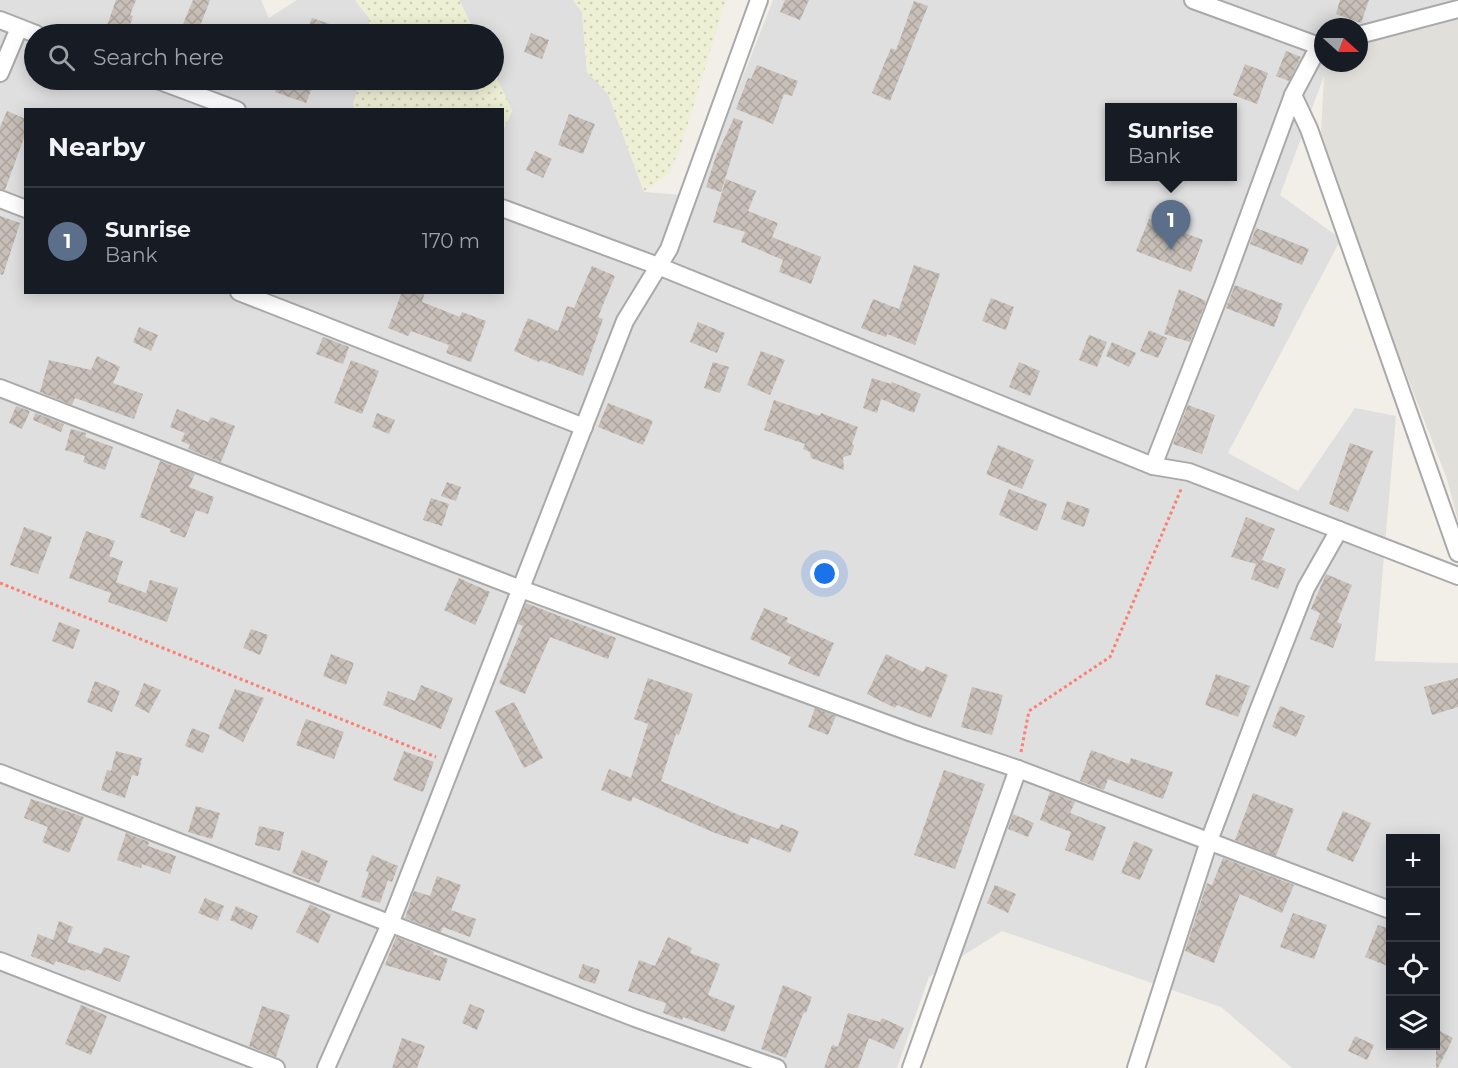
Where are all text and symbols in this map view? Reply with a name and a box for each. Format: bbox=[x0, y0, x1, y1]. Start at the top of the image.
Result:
north arrow bbox=[1314, 18, 1368, 72]
search box bbox=[24, 24, 504, 90]
icon: search bbox=[45, 41, 78, 74]
text: Search here bbox=[93, 44, 224, 71]
popup bbox=[1105, 103, 1237, 181]
text: Sunrise bbox=[1128, 117, 1214, 144]
text: Nearby bbox=[48, 131, 145, 163]
text: Bank bbox=[1128, 144, 1180, 168]
pin: 1 bbox=[1152, 200, 1190, 250]
text: Sunrise bbox=[105, 216, 191, 243]
text: 1 bbox=[64, 229, 71, 253]
text: 170 m bbox=[422, 229, 480, 253]
text: Bank bbox=[105, 243, 157, 267]
your location bbox=[810, 559, 839, 588]
map controls bbox=[1386, 834, 1440, 1050]
button: + bbox=[1386, 834, 1440, 888]
button: − bbox=[1386, 888, 1440, 942]
button: locate bbox=[1386, 942, 1440, 996]
button: layers bbox=[1386, 996, 1440, 1050]

